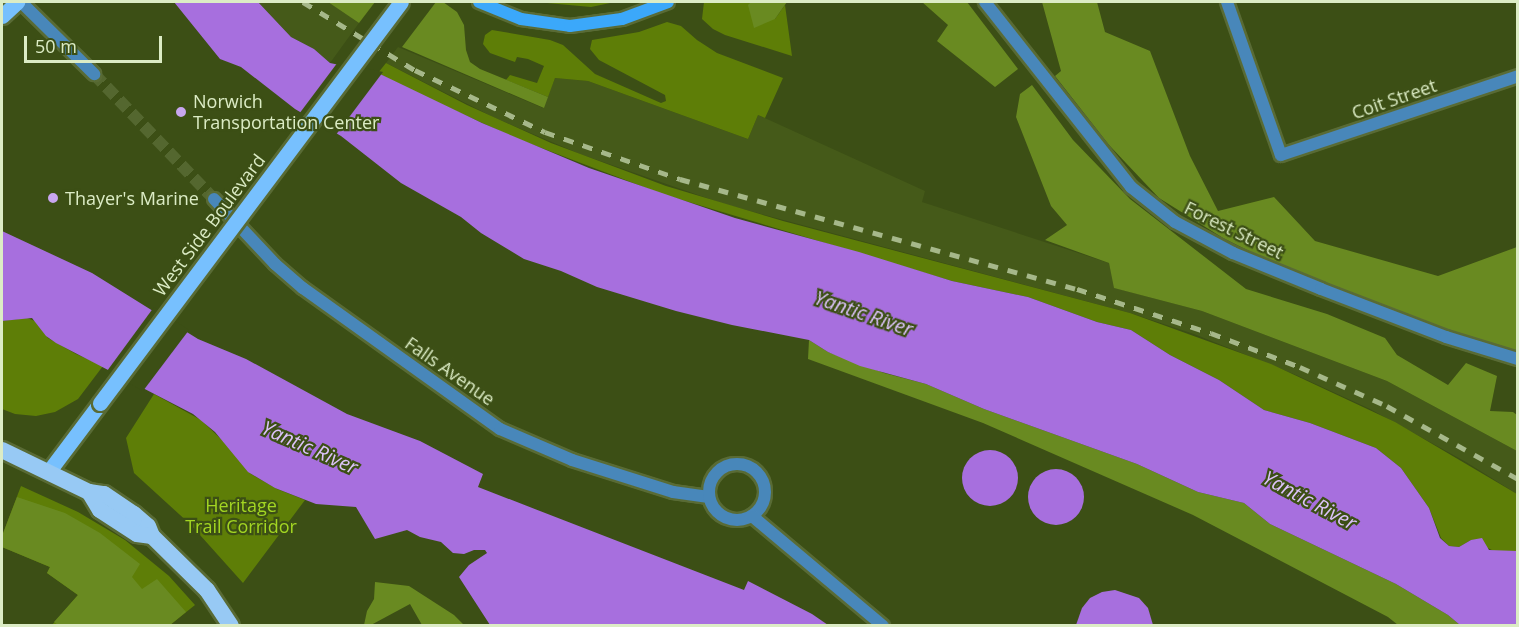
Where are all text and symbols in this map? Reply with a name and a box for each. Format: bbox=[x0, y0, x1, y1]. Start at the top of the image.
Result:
scale bar bbox=[27, 24, 165, 62]
text: 50 m bbox=[35, 34, 77, 58]
street label: Coit Street bbox=[1349, 74, 1439, 124]
place label: Norwich Transportation Center bbox=[193, 91, 379, 134]
marker: Norwich Transportation Center bbox=[174, 105, 188, 119]
street label: West Side Boulevard bbox=[149, 150, 269, 300]
place label: Thayer's Marine bbox=[65, 187, 199, 209]
marker: Thayer's Marine bbox=[46, 191, 60, 205]
street label: Forest Street bbox=[1181, 197, 1287, 263]
water label: Yantic River bbox=[812, 285, 916, 341]
street label: Falls Avenue bbox=[401, 332, 499, 410]
water label: Yantic River bbox=[258, 415, 362, 479]
water label: Yantic River bbox=[1259, 465, 1361, 535]
park label: Heritage Trail Corridor bbox=[185, 495, 297, 538]

